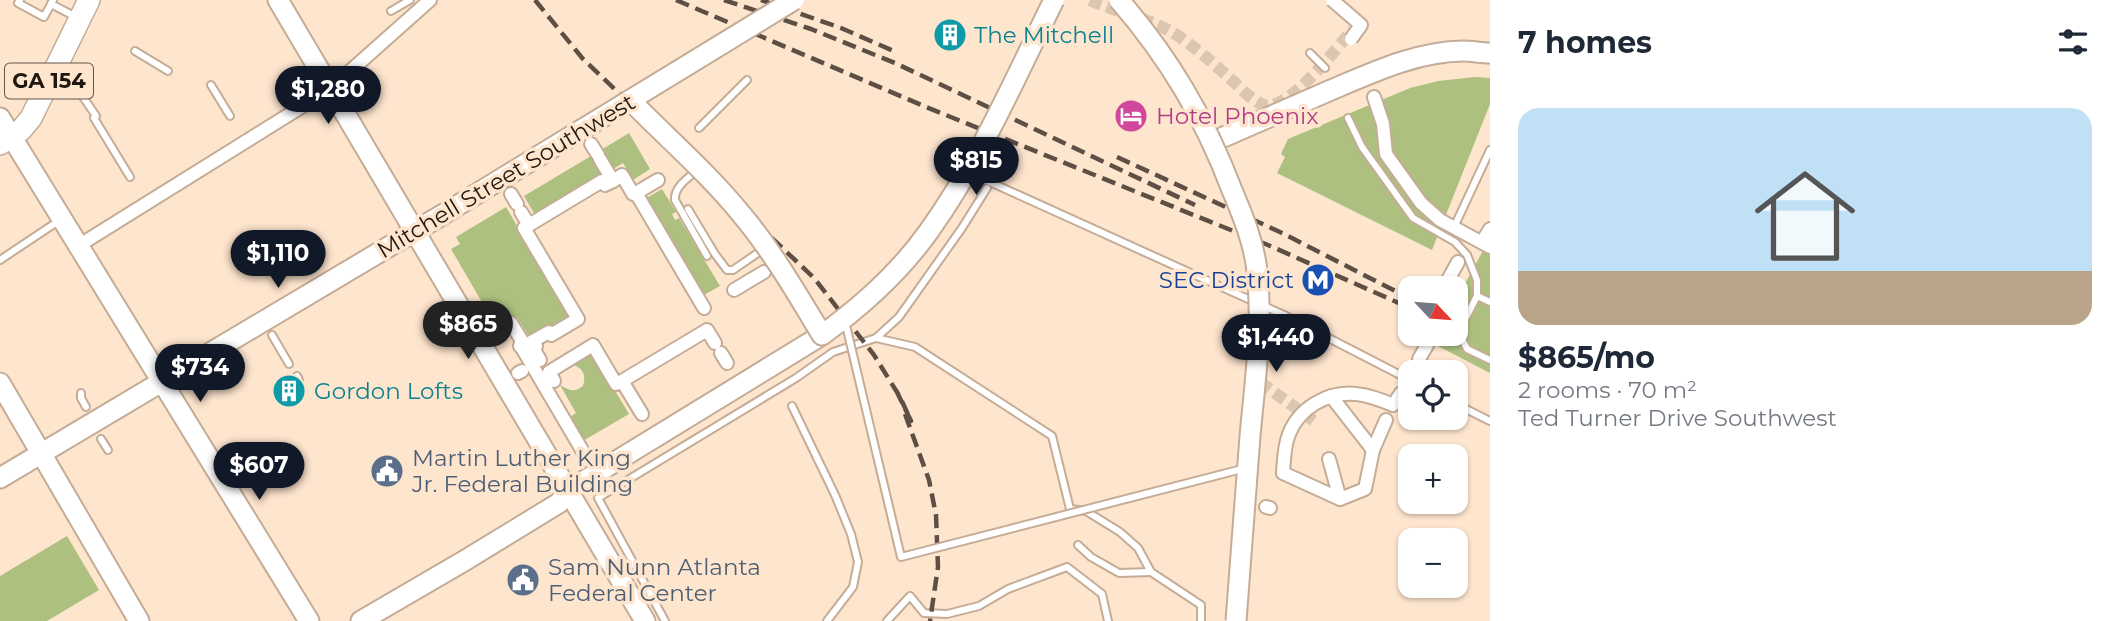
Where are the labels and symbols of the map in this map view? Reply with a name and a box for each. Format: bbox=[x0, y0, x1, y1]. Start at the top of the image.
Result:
building icon: The Mitchell bbox=[931, 16, 969, 54]
place label: The Mitchell bbox=[974, 21, 1114, 49]
road number: GA 154 bbox=[5, 64, 93, 98]
pin: $1,280 bbox=[271, 66, 385, 126]
street label: Mitchell Street Southwest bbox=[372, 88, 640, 264]
hotel icon: Hotel Phoenix bbox=[1112, 97, 1150, 135]
place label: Hotel Phoenix bbox=[1156, 102, 1319, 130]
pin: $815 bbox=[935, 138, 1017, 197]
pin: $1,110 bbox=[221, 230, 335, 290]
metro station icon: SEC District bbox=[1299, 261, 1337, 299]
place label: SEC District bbox=[1159, 266, 1294, 294]
north arrow bbox=[1398, 276, 1468, 346]
pin: $865 bbox=[427, 302, 509, 361]
pin: $1,440 bbox=[1219, 314, 1333, 374]
pin: $734 bbox=[159, 344, 241, 404]
building icon: Gordon Lofts bbox=[270, 372, 308, 410]
place label: Gordon Lofts bbox=[314, 377, 463, 405]
pin: $607 bbox=[218, 442, 300, 502]
place label: Martin Luther King Jr. Federal Building bbox=[411, 444, 633, 498]
public building icon: Martin Luther King Jr. Federal Building bbox=[368, 452, 406, 490]
place label: Sam Nunn Atlanta Federal Center bbox=[548, 553, 761, 607]
public building icon: Sam Nunn Atlanta Federal Center bbox=[504, 561, 542, 599]

